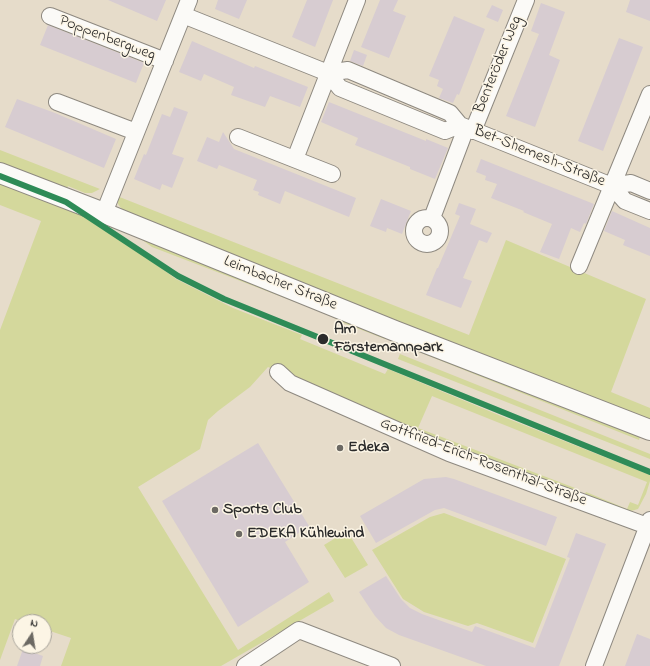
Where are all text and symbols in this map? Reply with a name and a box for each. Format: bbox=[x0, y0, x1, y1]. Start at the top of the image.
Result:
street label: Poppenbergweg bbox=[56, 12, 158, 66]
street label: Benteröder Weg bbox=[471, 13, 527, 117]
street label: Bet-Shemesh-Straße bbox=[470, 122, 608, 192]
street label: Leimbacher Straße bbox=[220, 252, 340, 316]
place label: Am Förstemannpark bbox=[334, 320, 443, 358]
marker: Am Förstemannpark bbox=[316, 332, 330, 346]
street label: Gottfried-Erich-Rosenthal-Straße bbox=[377, 415, 589, 511]
place label: Edeka bbox=[348, 438, 390, 458]
marker: Edeka bbox=[335, 443, 345, 453]
place label: Sports Club bbox=[223, 500, 302, 520]
marker: Sports Club bbox=[210, 505, 220, 515]
place label: EDEKA Kühlewind bbox=[247, 524, 364, 544]
marker: EDEKA Kühlewind bbox=[234, 529, 244, 539]
north arrow bbox=[12, 614, 52, 654]
text: N bbox=[29, 615, 40, 632]

